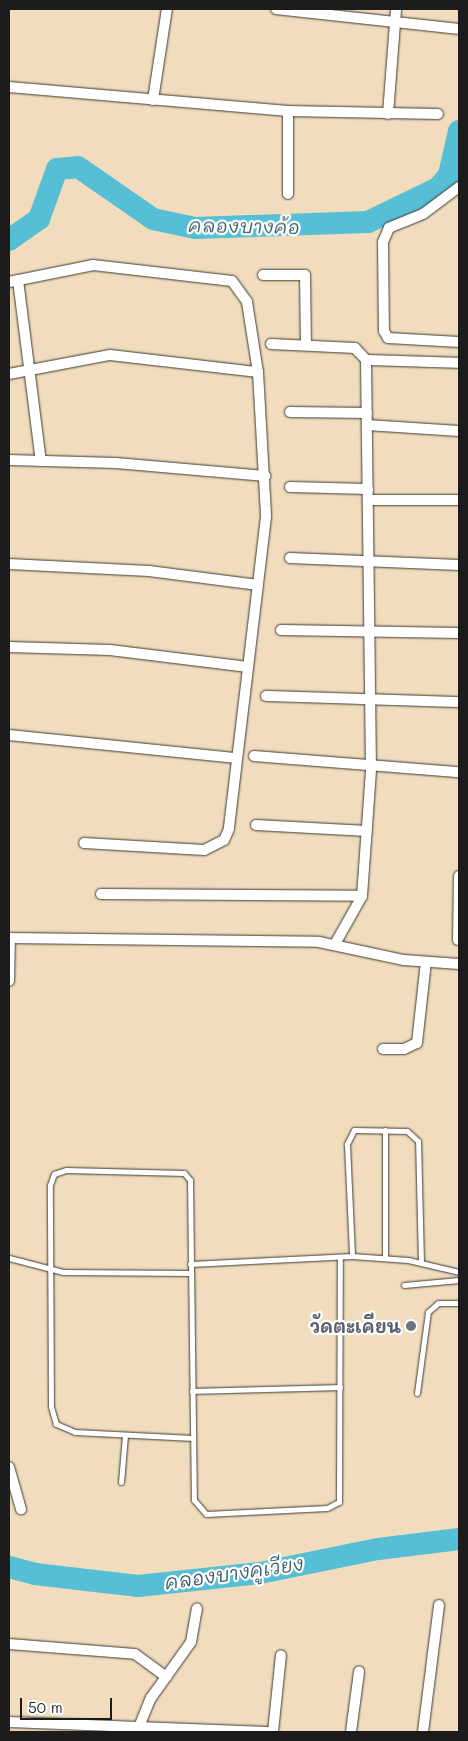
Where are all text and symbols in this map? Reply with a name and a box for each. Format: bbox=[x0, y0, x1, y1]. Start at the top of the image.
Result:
water label: คลองบางค้อ bbox=[188, 214, 300, 238]
place label: วัดตะเคียน bbox=[310, 1315, 401, 1337]
marker: วัดตะเคียน bbox=[405, 1320, 417, 1332]
water label: คลองบางคูเวียง bbox=[163, 1552, 305, 1594]
scale bar bbox=[22, 1688, 115, 1720]
text: 50 m bbox=[28, 1697, 63, 1717]

